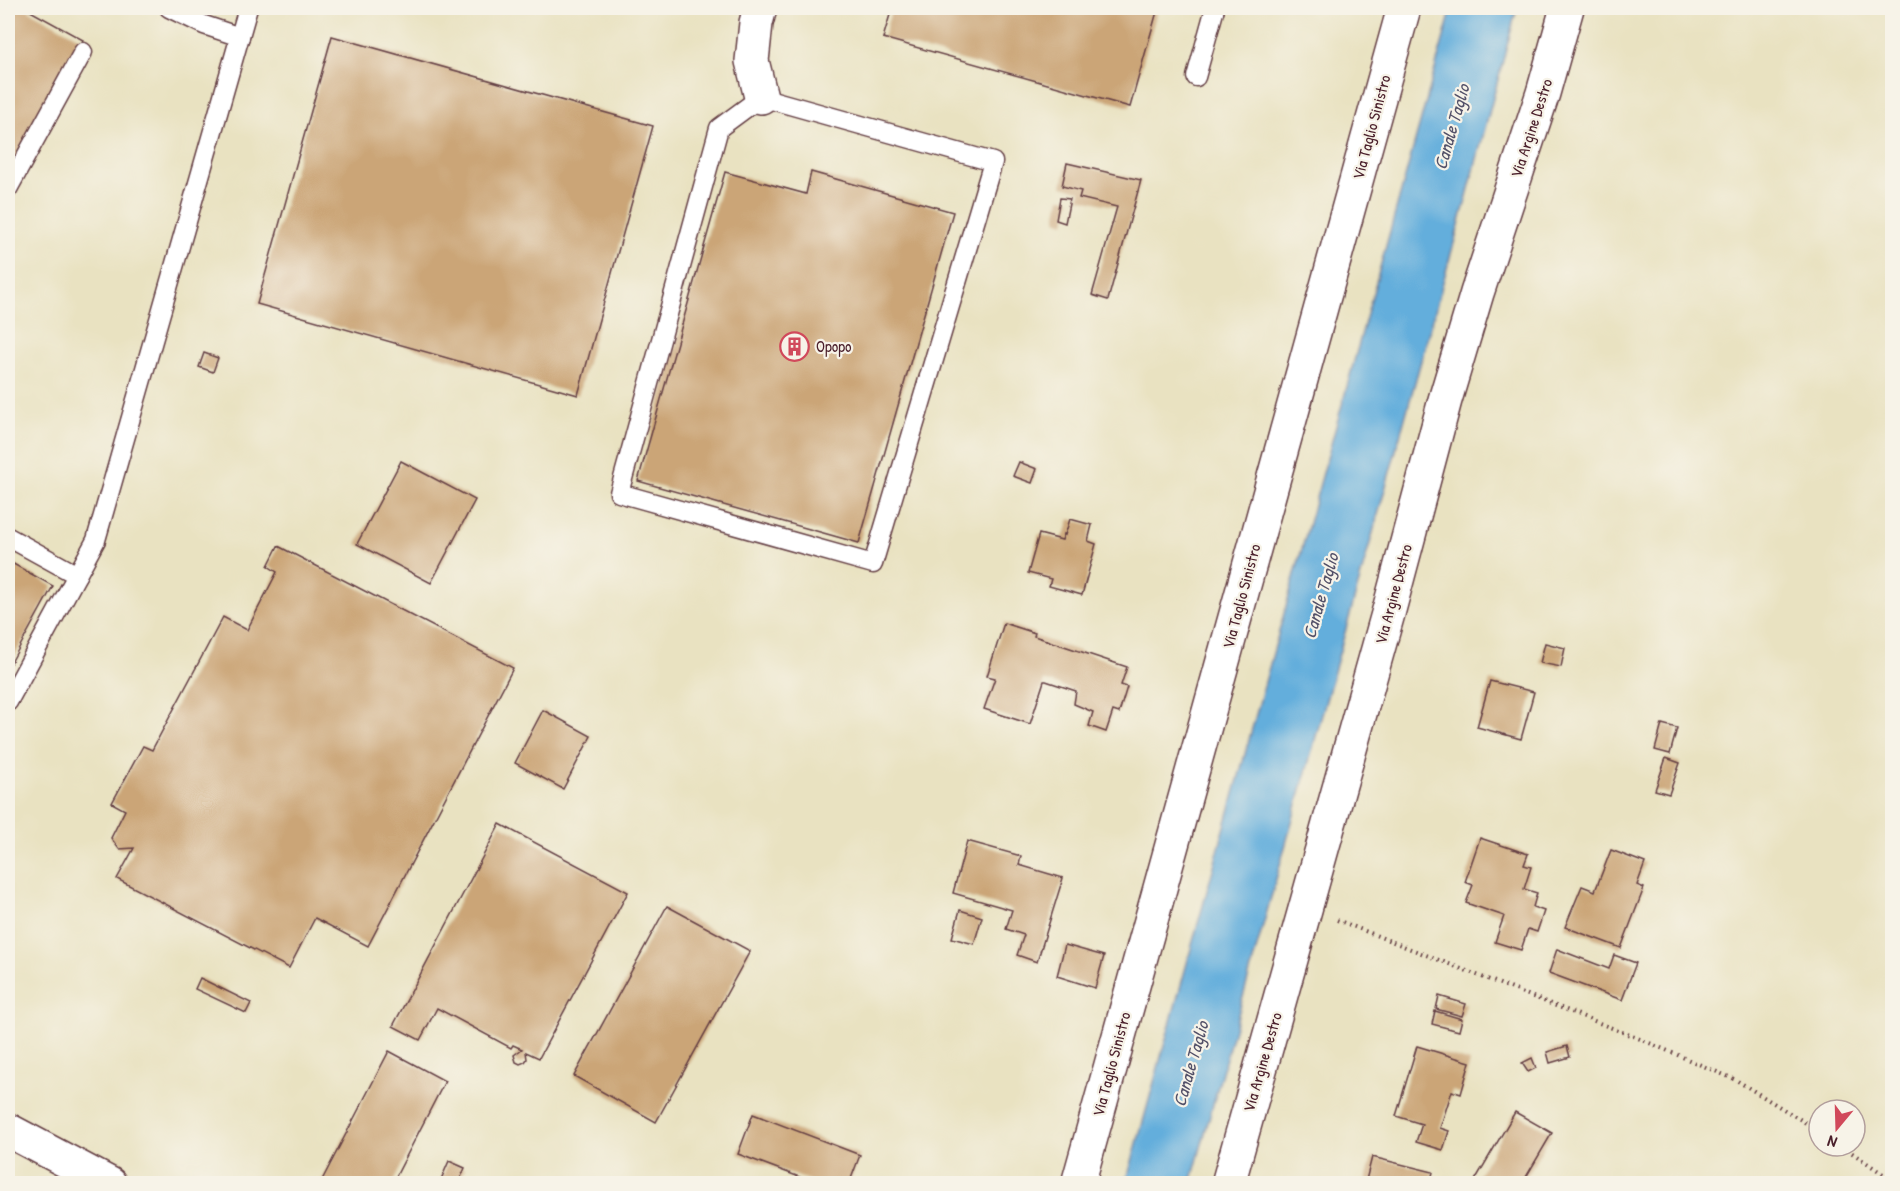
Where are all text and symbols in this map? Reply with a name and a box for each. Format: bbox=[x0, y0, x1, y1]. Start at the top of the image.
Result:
street label: Via Taglio Sinistro bbox=[1346, 72, 1396, 182]
street label: Via Argine Destro bbox=[1505, 75, 1558, 180]
water label: Canale Taglio bbox=[1427, 80, 1476, 172]
building icon: Opopo bbox=[779, 330, 811, 362]
place label: Opopo bbox=[816, 335, 852, 357]
street label: Via Taglio Sinistro bbox=[1216, 541, 1266, 651]
street label: Via Argine Destro bbox=[1369, 541, 1417, 646]
water label: Canale Taglio bbox=[1296, 549, 1345, 641]
street label: Via Taglio Sinistro bbox=[1086, 1009, 1136, 1119]
street label: Via Argine Destro bbox=[1237, 1009, 1287, 1114]
water label: Canale Taglio bbox=[1166, 1017, 1215, 1109]
north arrow bbox=[1807, 1098, 1867, 1158]
text: N bbox=[1824, 1130, 1840, 1154]

